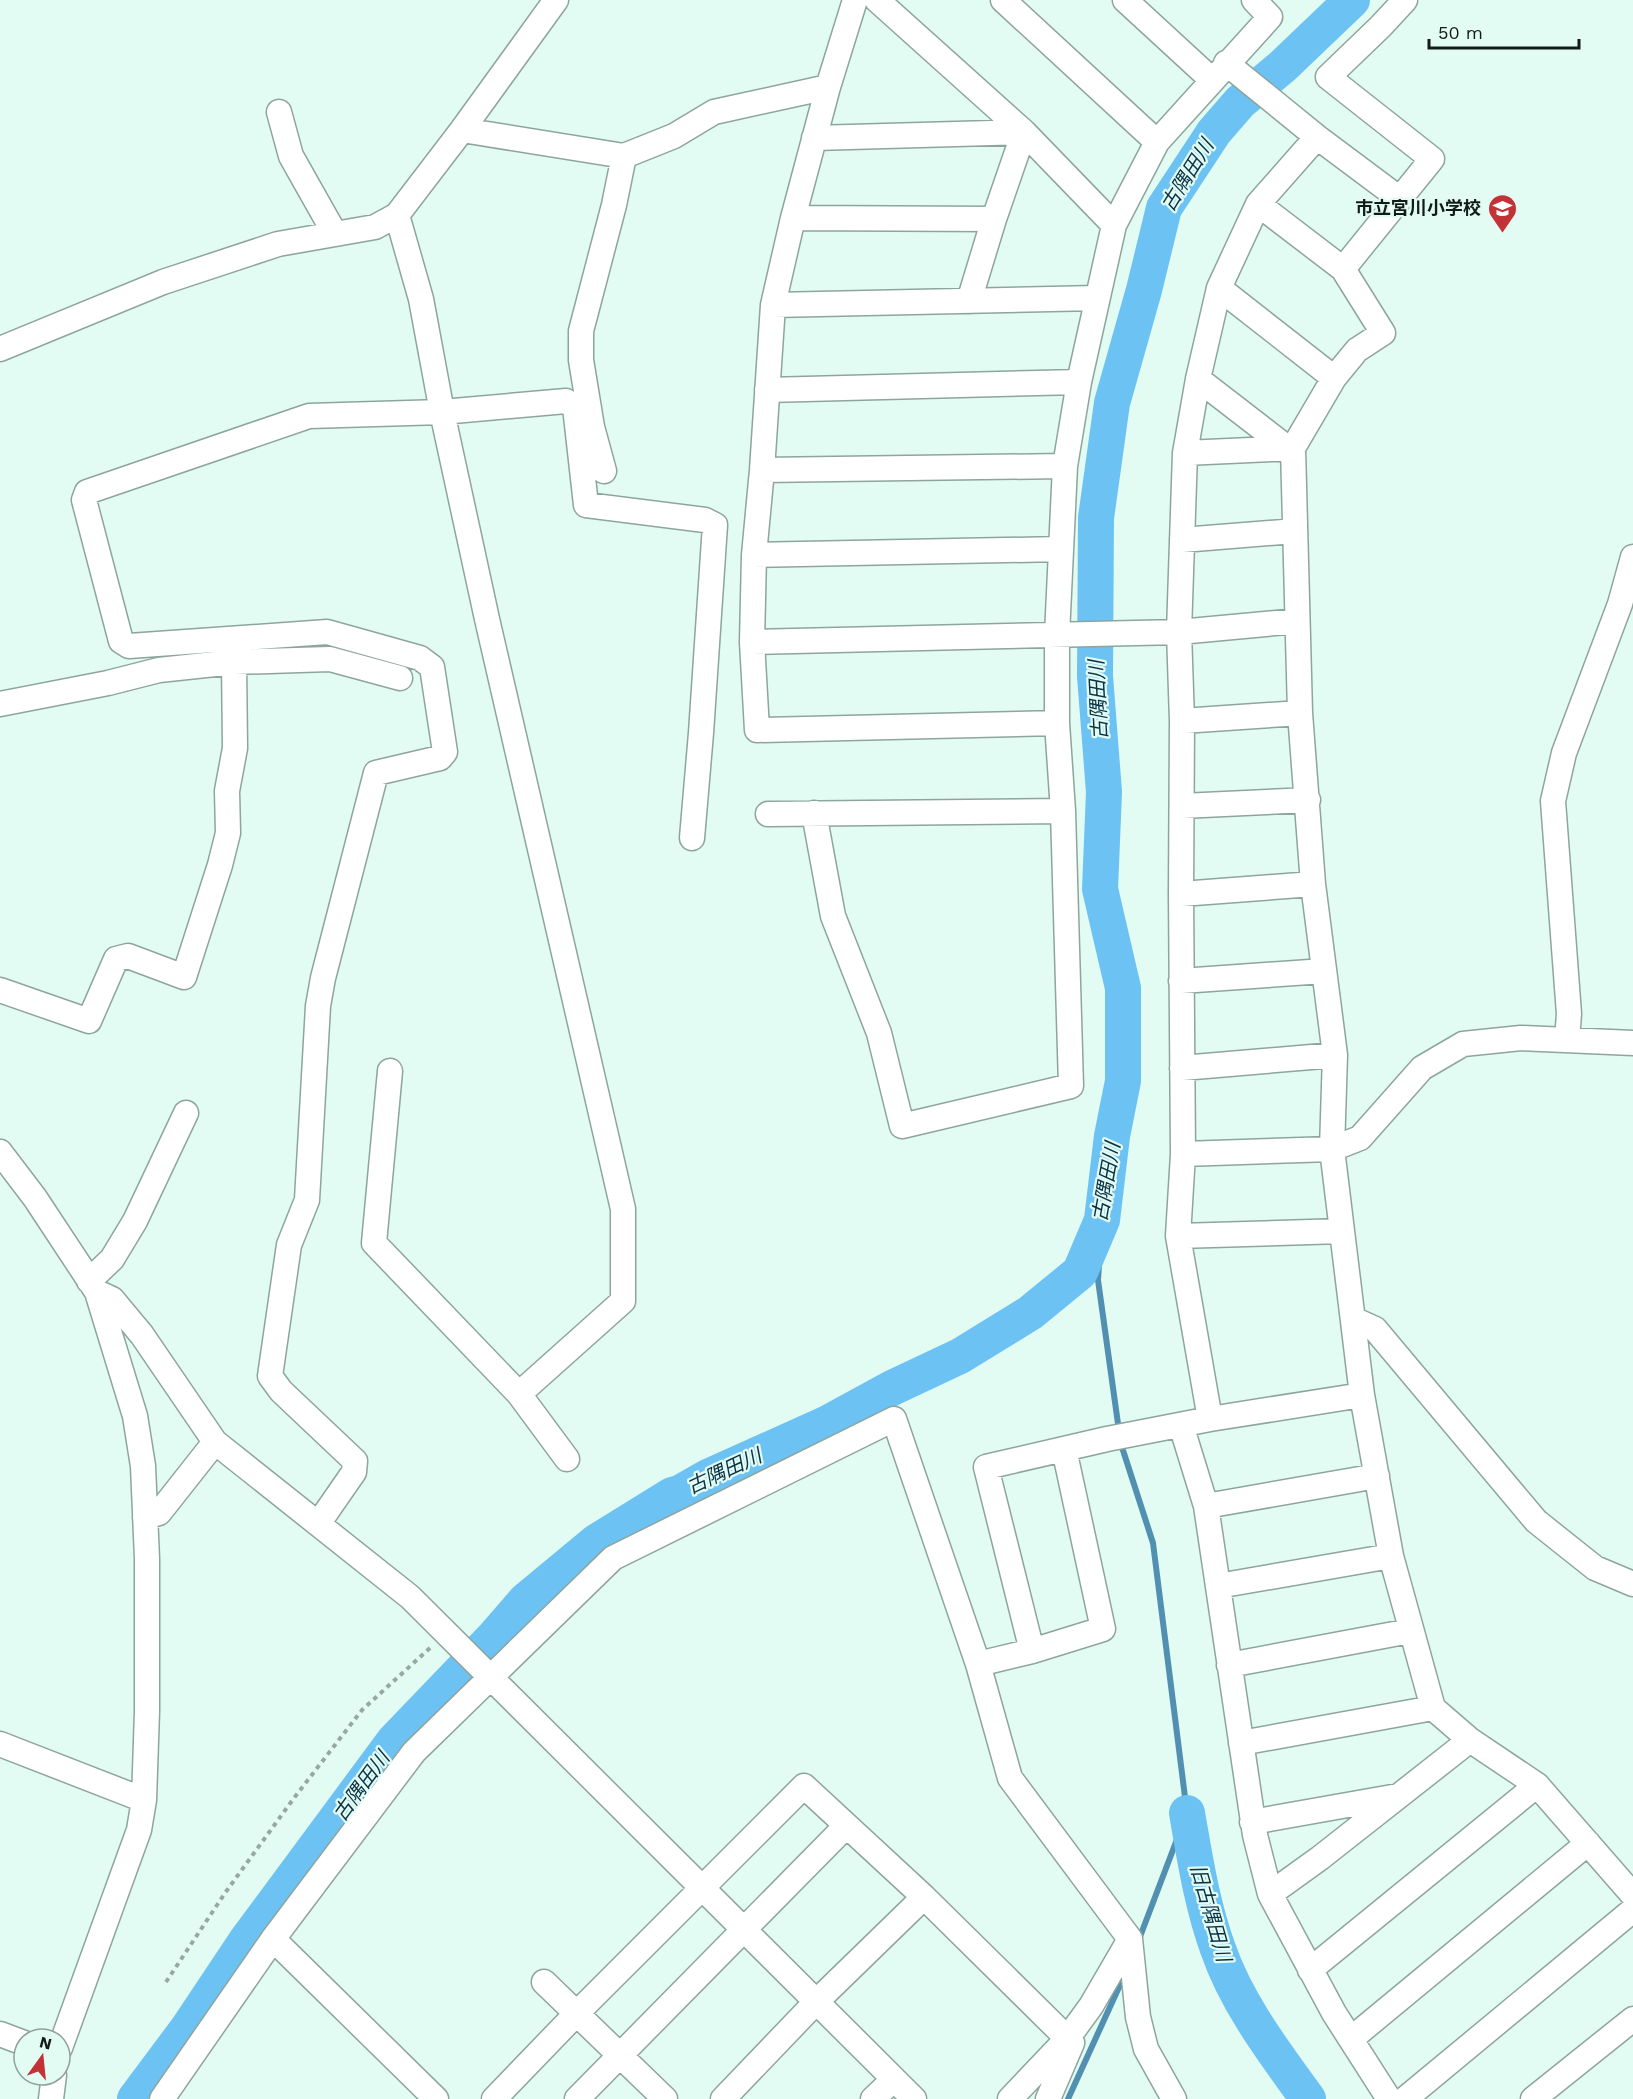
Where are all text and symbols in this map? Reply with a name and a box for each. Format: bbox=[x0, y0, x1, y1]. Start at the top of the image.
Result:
scale bar bbox=[1429, 12, 1579, 50]
text: 50 m bbox=[1438, 22, 1483, 43]
water label: 古隅田川 bbox=[1156, 133, 1219, 215]
school or university icon: 市立宮川小学校 bbox=[1486, 192, 1518, 234]
place label: 市立宮川小学校 bbox=[1355, 197, 1481, 218]
water label: 古隅田川 bbox=[1084, 657, 1112, 741]
water label: 古隅田川 bbox=[1087, 1139, 1125, 1223]
water label: 古隅田川 bbox=[683, 1442, 767, 1499]
water label: 古隅田川 bbox=[328, 1745, 395, 1825]
water label: 旧古隅田川 bbox=[1186, 1862, 1237, 1966]
north arrow bbox=[12, 2027, 72, 2087]
text: N bbox=[38, 2032, 54, 2054]

